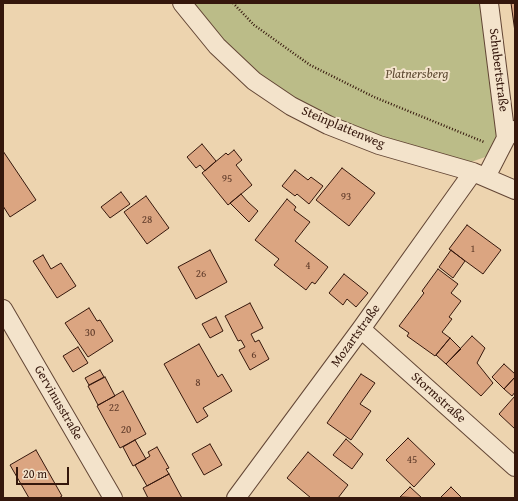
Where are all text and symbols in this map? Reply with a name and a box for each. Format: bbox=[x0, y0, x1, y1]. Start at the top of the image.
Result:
street label: Schubertstraße bbox=[485, 27, 511, 113]
park label: Platnersberg bbox=[386, 67, 448, 83]
street label: Steinplattenweg bbox=[299, 103, 387, 153]
house number: 95 bbox=[222, 172, 232, 186]
house number: 93 bbox=[341, 190, 351, 204]
house number: 28 bbox=[142, 213, 152, 227]
house number: 1 bbox=[470, 242, 476, 256]
house number: 4 bbox=[305, 259, 311, 273]
house number: 26 bbox=[196, 267, 206, 281]
street label: Mozartstraße bbox=[328, 302, 384, 370]
house number: 30 bbox=[85, 326, 95, 340]
house number: 6 bbox=[251, 348, 257, 362]
street label: Gervinusstraße bbox=[30, 363, 86, 443]
street label: Stormstraße bbox=[407, 369, 469, 427]
house number: 8 bbox=[195, 376, 201, 390]
house number: 22 bbox=[109, 401, 119, 415]
house number: 20 bbox=[121, 423, 131, 437]
house number: 45 bbox=[407, 453, 417, 467]
scale bar bbox=[18, 459, 71, 485]
text: 20 m bbox=[23, 465, 47, 482]

